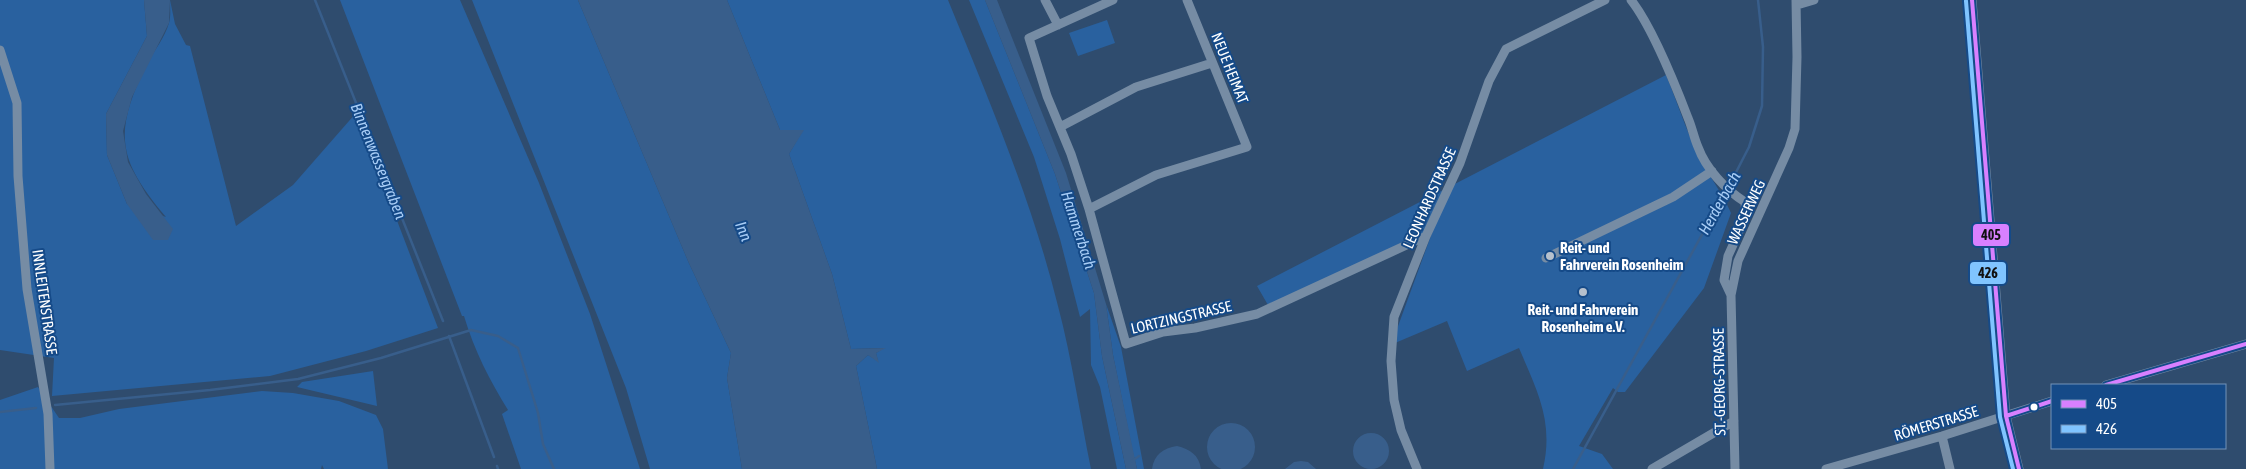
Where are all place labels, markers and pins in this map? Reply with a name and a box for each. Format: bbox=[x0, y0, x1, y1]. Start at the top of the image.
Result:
place label: Reit- und Fahrverein Rosenheim bbox=[1560, 239, 1684, 273]
marker: Reit- und Fahrverein Rosenheim bbox=[1544, 250, 1556, 262]
marker: Reit- und Fahrverein Rosenheim e.V. bbox=[1577, 286, 1589, 298]
place label: Reit- und Fahrverein Rosenheim e.V. bbox=[1528, 301, 1638, 335]
unlabelled marker bbox=[2029, 402, 2039, 412]

